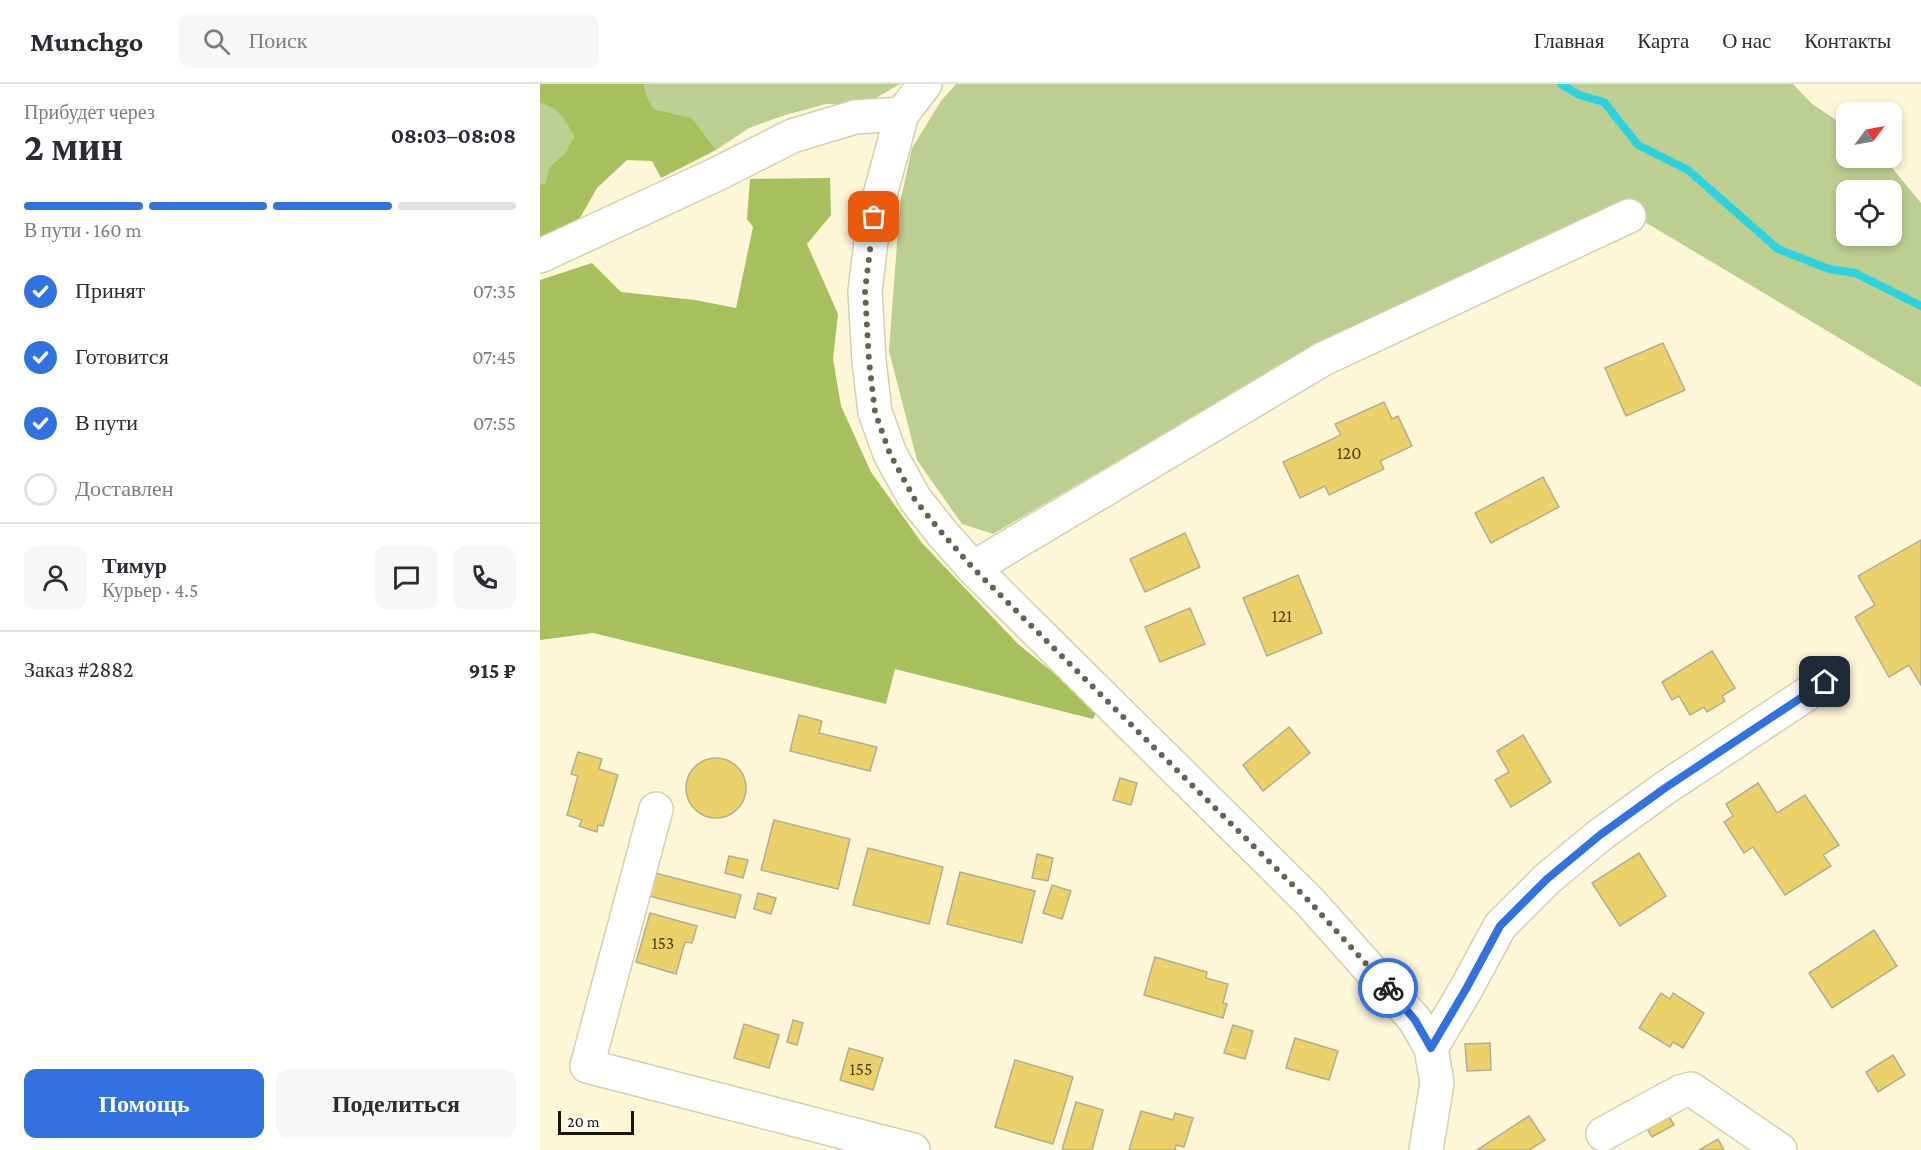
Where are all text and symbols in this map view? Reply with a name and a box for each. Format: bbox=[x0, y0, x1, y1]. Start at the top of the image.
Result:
search box bbox=[179, 14, 599, 68]
icon: search bbox=[200, 25, 233, 58]
text: Munchgo bbox=[30, 26, 143, 57]
text: Поиск bbox=[248, 28, 308, 53]
text: Главная bbox=[1534, 29, 1604, 53]
text: Карта bbox=[1637, 29, 1689, 53]
text: О нас bbox=[1722, 29, 1771, 53]
text: Контакты bbox=[1804, 29, 1891, 53]
text: Прибудет через bbox=[24, 101, 155, 123]
north arrow bbox=[1836, 102, 1902, 168]
map controls bbox=[1836, 102, 1902, 246]
text: 08:03–08:08 bbox=[391, 123, 516, 148]
text: 2 мин bbox=[24, 125, 123, 168]
button: locate bbox=[1836, 180, 1902, 246]
pin bbox=[848, 191, 899, 242]
icon: bag bbox=[857, 200, 890, 233]
text: В пути · 160 m bbox=[24, 219, 141, 241]
icon: check bbox=[24, 275, 57, 308]
text: Принят bbox=[75, 278, 145, 303]
text: 07:35 bbox=[473, 280, 516, 302]
icon: check bbox=[24, 341, 57, 374]
text: Готовится bbox=[75, 344, 169, 369]
text: 07:45 bbox=[472, 346, 516, 368]
icon: check bbox=[24, 407, 57, 440]
text: В пути bbox=[75, 410, 138, 435]
text: 07:55 bbox=[473, 412, 516, 434]
house number: 120 bbox=[1337, 443, 1361, 463]
text: Доставлен bbox=[75, 476, 174, 501]
button: person bbox=[24, 546, 87, 609]
button: chat bbox=[375, 546, 438, 609]
button: phone bbox=[453, 546, 516, 609]
text: Тимур bbox=[102, 553, 167, 578]
text: Курьер · 4.5 bbox=[102, 579, 198, 601]
house number: 121 bbox=[1272, 606, 1292, 626]
pin bbox=[1799, 656, 1850, 707]
text: Заказ #2882 bbox=[24, 657, 134, 682]
text: 915 ₽ bbox=[469, 658, 516, 683]
icon: home bbox=[1808, 665, 1841, 698]
house number: 153 bbox=[652, 933, 674, 953]
courier bbox=[1358, 958, 1418, 1018]
icon: bike bbox=[1372, 972, 1405, 1005]
house number: 155 bbox=[850, 1059, 872, 1079]
button: Помощь bbox=[24, 1069, 264, 1138]
button: Поделиться bbox=[276, 1069, 516, 1138]
scale bar bbox=[558, 1108, 634, 1136]
text: 20 m bbox=[567, 1113, 600, 1130]

